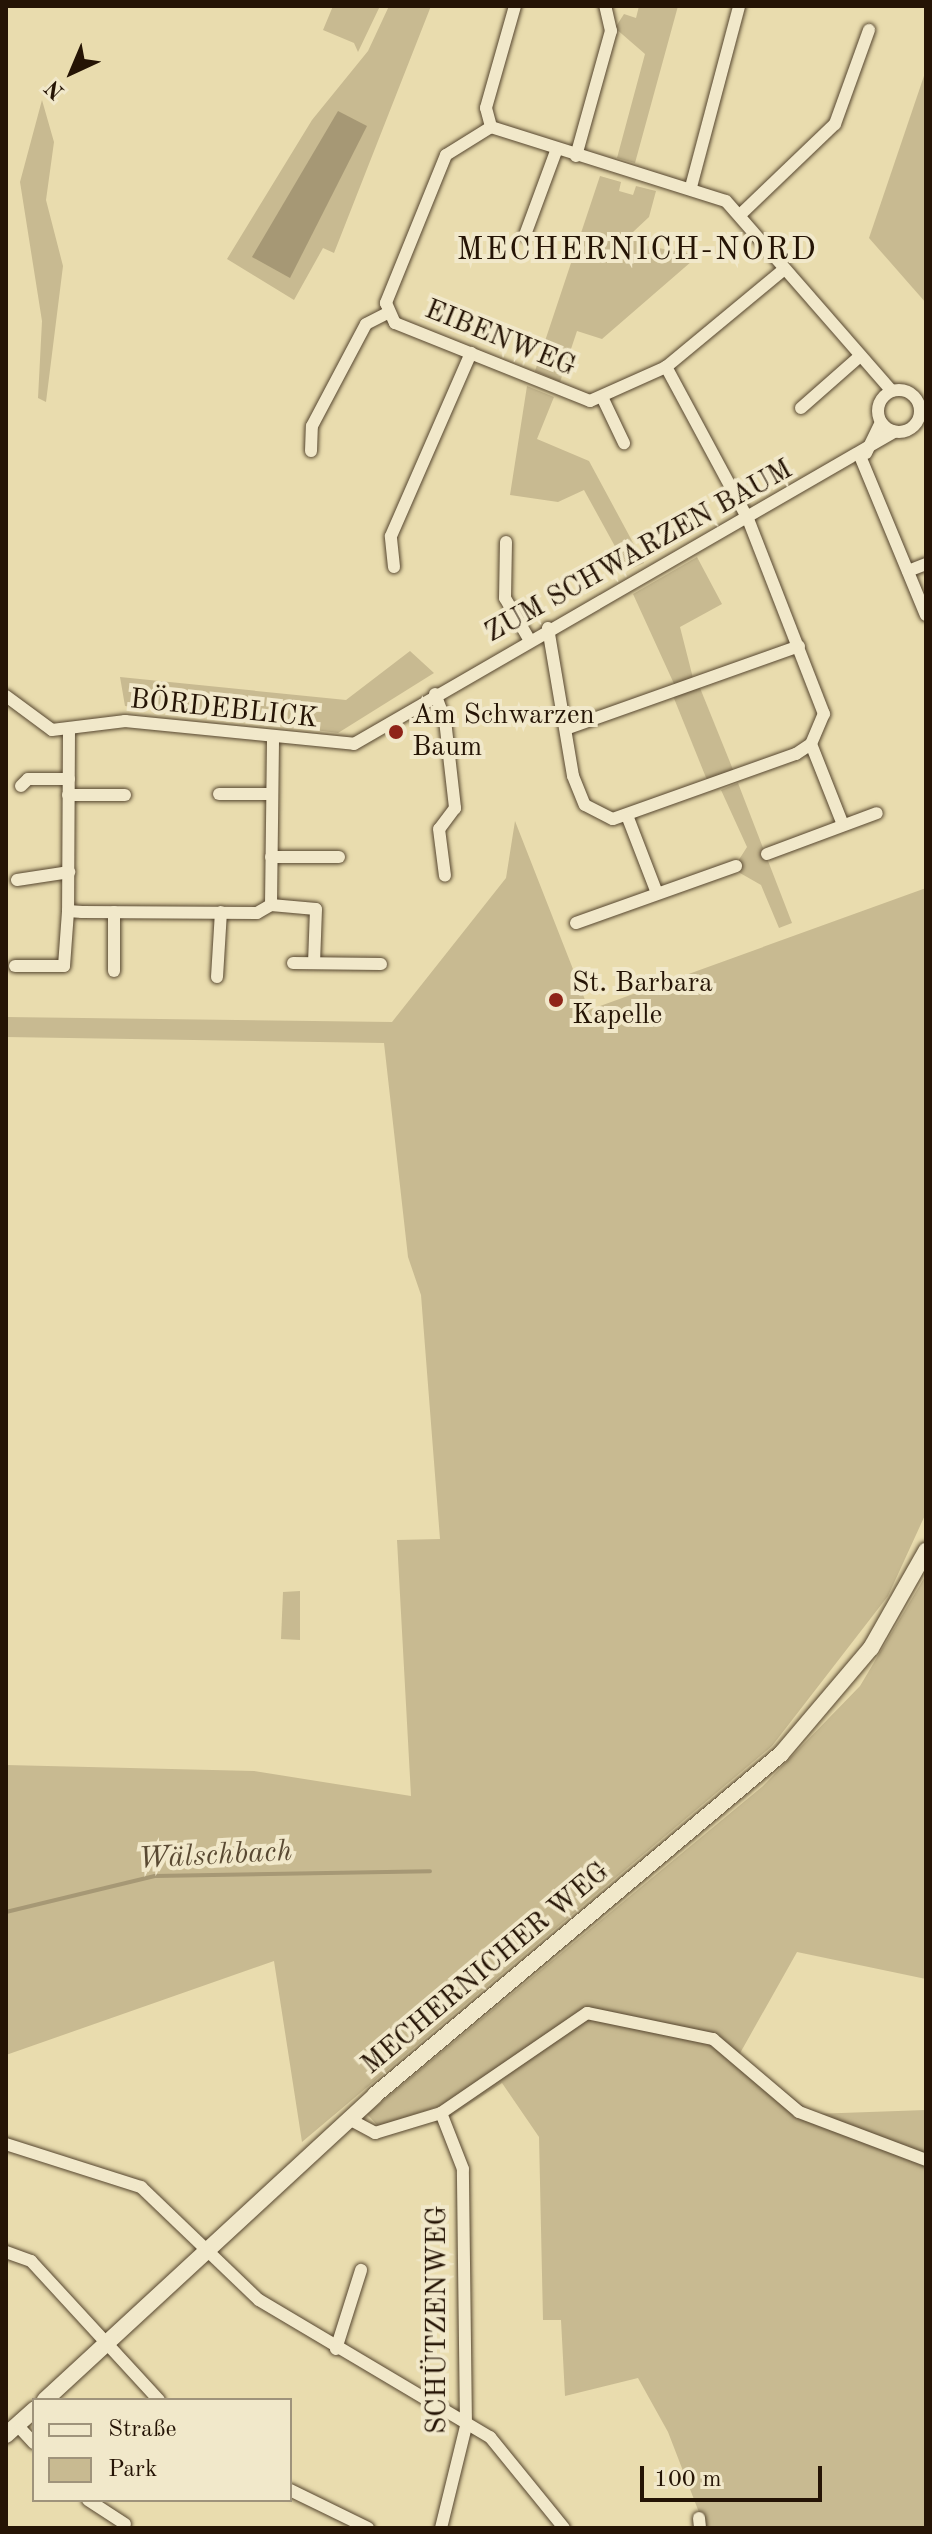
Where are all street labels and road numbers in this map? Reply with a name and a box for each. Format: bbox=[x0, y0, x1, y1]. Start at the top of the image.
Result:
street label: EIBENWEG bbox=[420, 293, 580, 385]
street label: ZUM SCHWARZEN BAUM bbox=[479, 453, 799, 651]
street label: BÖRDEBLICK bbox=[128, 683, 320, 737]
street label: MECHERNICHER WEG bbox=[355, 1856, 617, 2082]
street label: SCHÜTZENWEG bbox=[421, 2206, 455, 2434]

